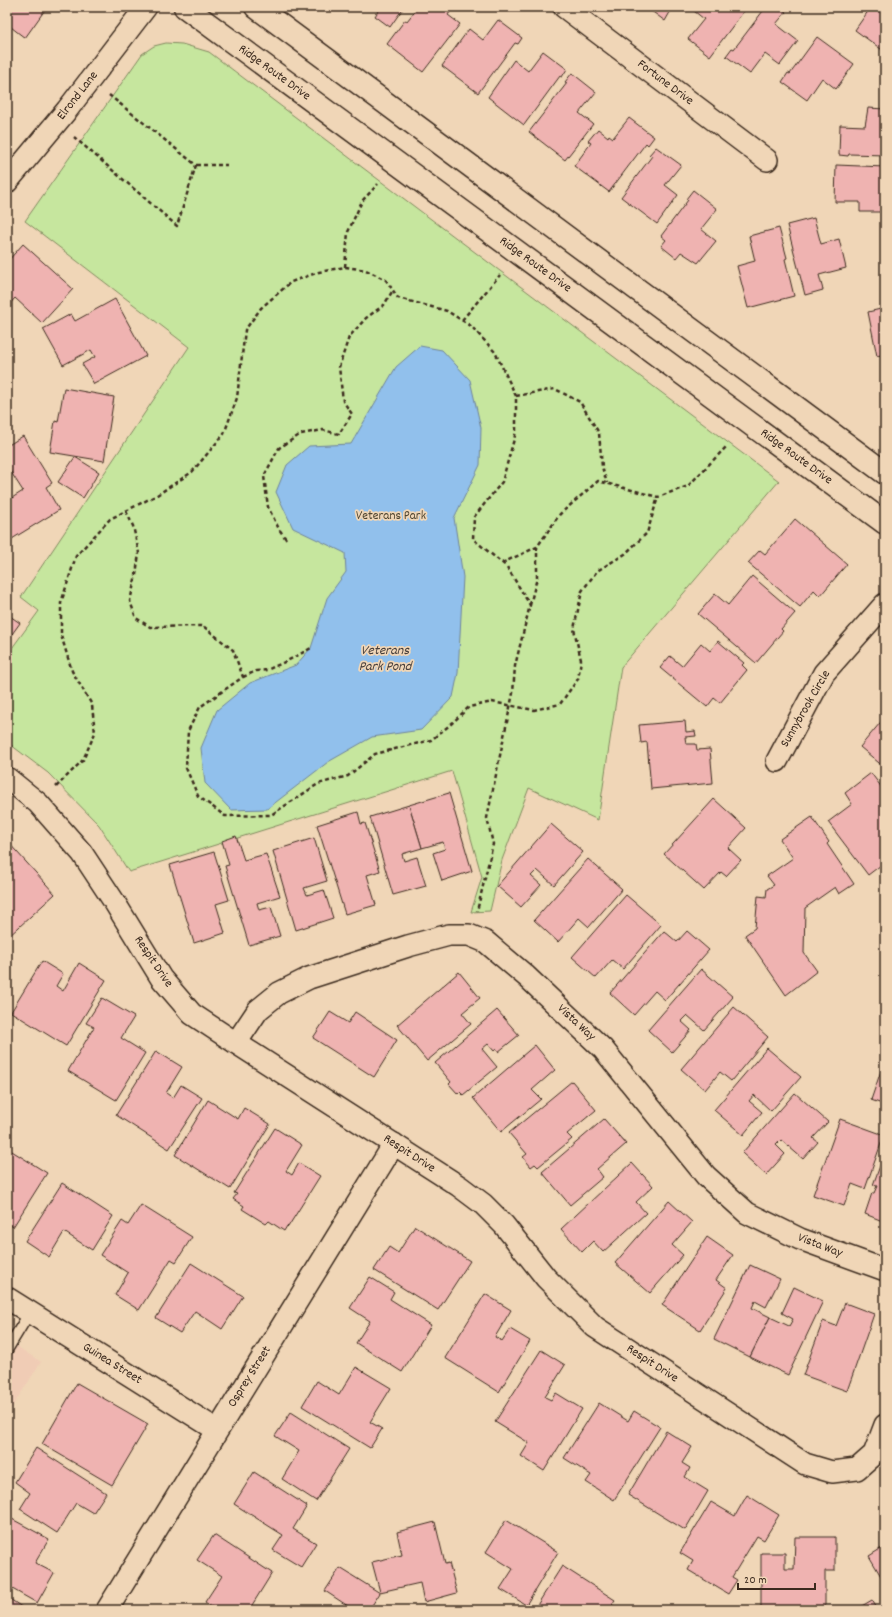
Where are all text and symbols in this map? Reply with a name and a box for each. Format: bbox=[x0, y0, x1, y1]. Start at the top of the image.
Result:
street label: Ridge Route Drive bbox=[234, 40, 314, 106]
street label: Fortune Drive bbox=[633, 55, 698, 111]
street label: Elrond Lane bbox=[53, 67, 103, 125]
street label: Ridge Route Drive bbox=[495, 232, 575, 298]
street label: Ridge Route Drive bbox=[756, 424, 836, 490]
park label: Veterans Park bbox=[356, 507, 426, 526]
water label: Veterans Park Pond bbox=[359, 641, 414, 677]
street label: Sunnybrook Circle bbox=[776, 667, 836, 751]
street label: Respit Drive bbox=[129, 932, 177, 992]
street label: Vista Way bbox=[552, 1000, 600, 1046]
street label: Respit Drive bbox=[379, 1130, 439, 1178]
street label: Vista Way bbox=[795, 1229, 846, 1264]
street label: Guinea Street bbox=[79, 1338, 146, 1390]
street label: Respit Drive bbox=[622, 1340, 682, 1388]
street label: Osprey Street bbox=[224, 1342, 277, 1411]
scale bar bbox=[738, 1565, 815, 1591]
text: 20 m bbox=[744, 1572, 767, 1589]

